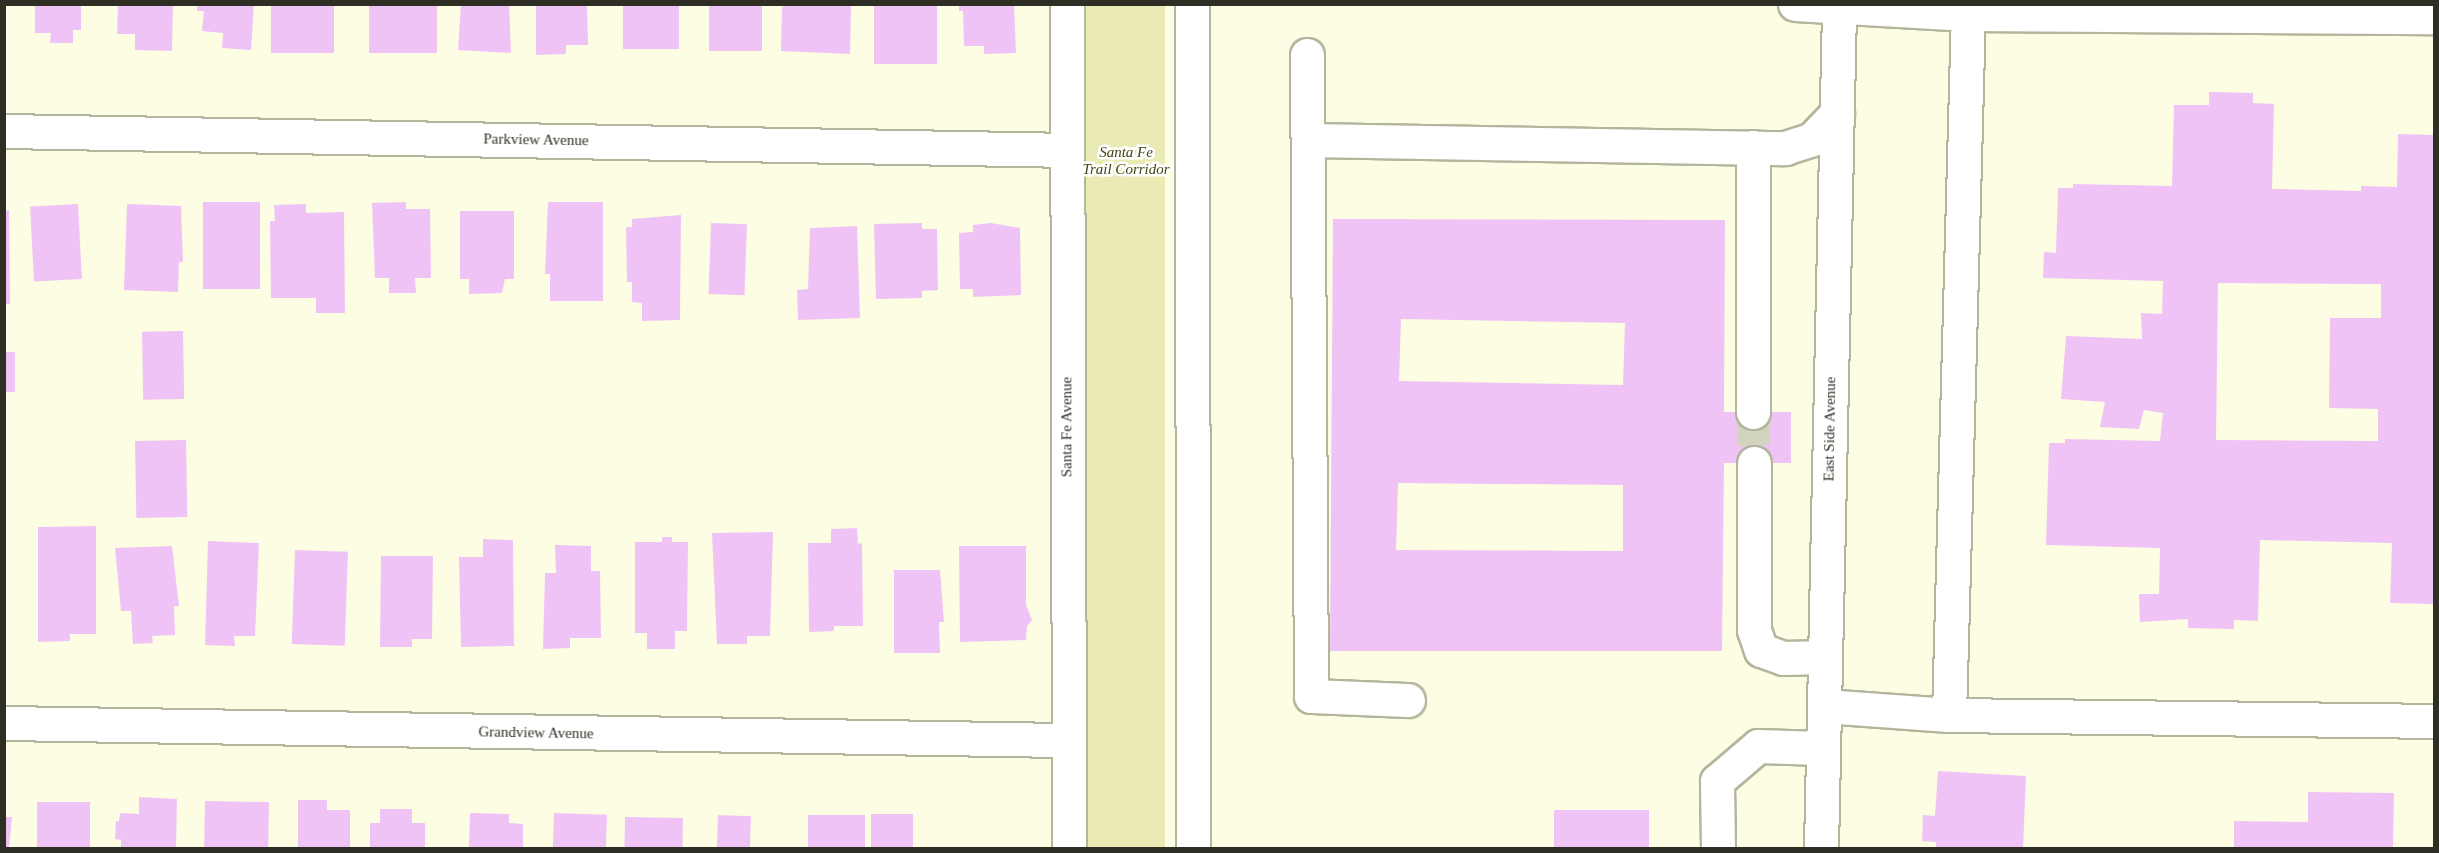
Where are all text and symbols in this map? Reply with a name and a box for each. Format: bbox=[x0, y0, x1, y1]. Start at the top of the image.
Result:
street label: Parkview Avenue bbox=[483, 130, 589, 150]
park label: Santa Fe Trail Corridor bbox=[1082, 143, 1170, 178]
street label: Santa Fe Avenue bbox=[1058, 376, 1076, 478]
street label: East Side Avenue bbox=[1820, 376, 1840, 482]
street label: Grandview Avenue bbox=[478, 723, 594, 743]

